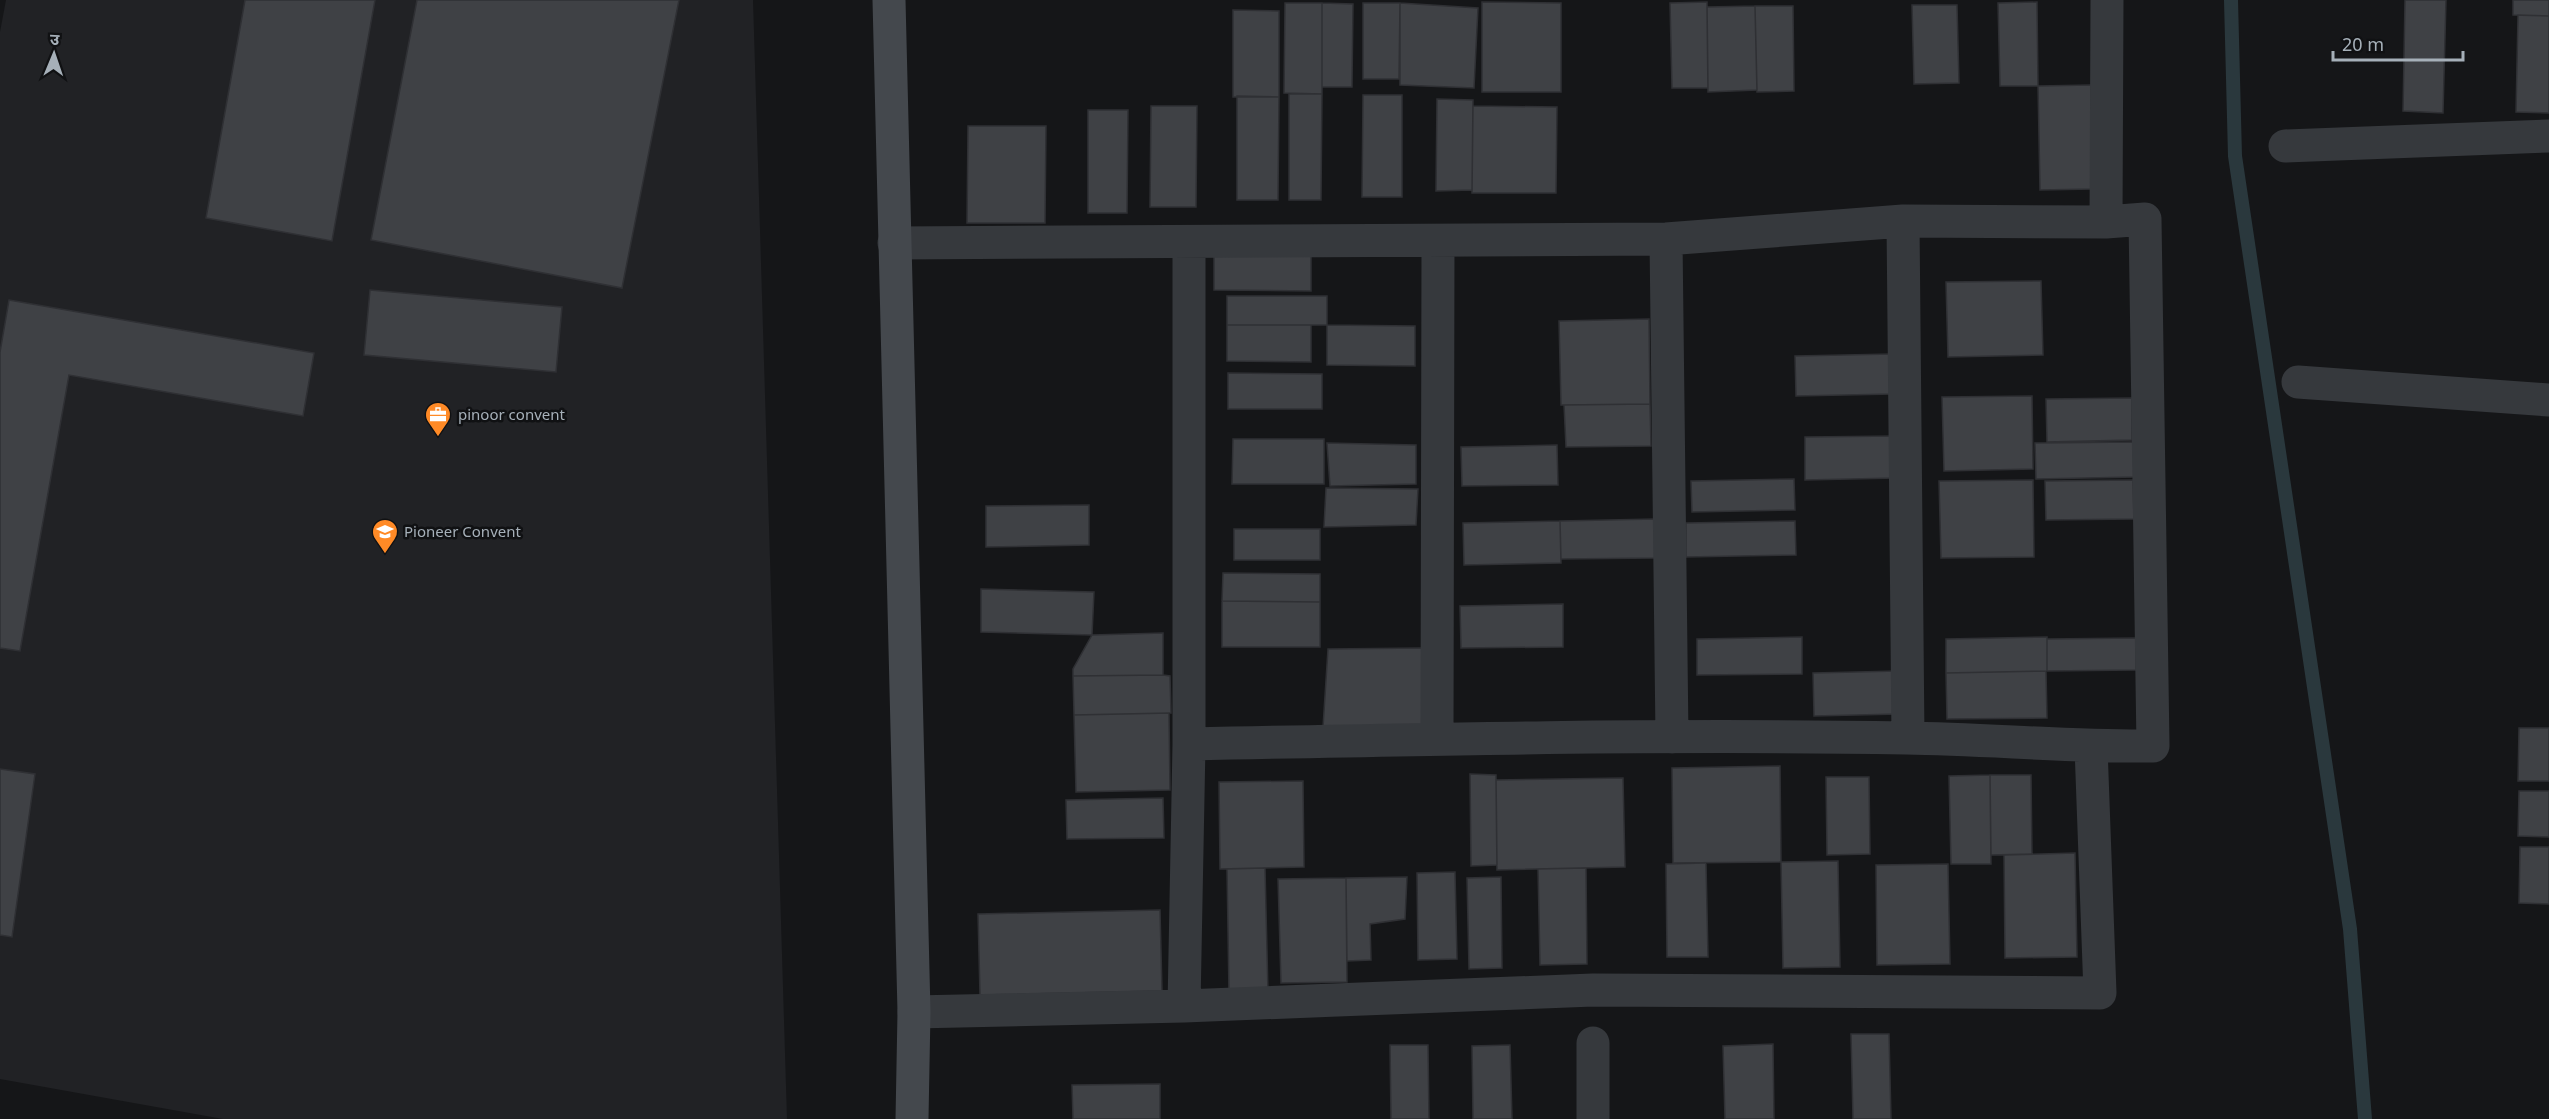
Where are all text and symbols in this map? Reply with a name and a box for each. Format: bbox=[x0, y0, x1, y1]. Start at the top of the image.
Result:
north arrow bbox=[24, 24, 84, 84]
scale bar bbox=[2333, 24, 2464, 62]
text: उ bbox=[49, 28, 60, 50]
text: 20 m bbox=[2342, 32, 2384, 56]
office icon: pinoor convent bbox=[423, 400, 453, 438]
place label: pinoor convent bbox=[458, 404, 566, 424]
school or university icon: Pioneer Convent bbox=[370, 517, 400, 555]
place label: Pioneer Convent bbox=[404, 521, 521, 541]

